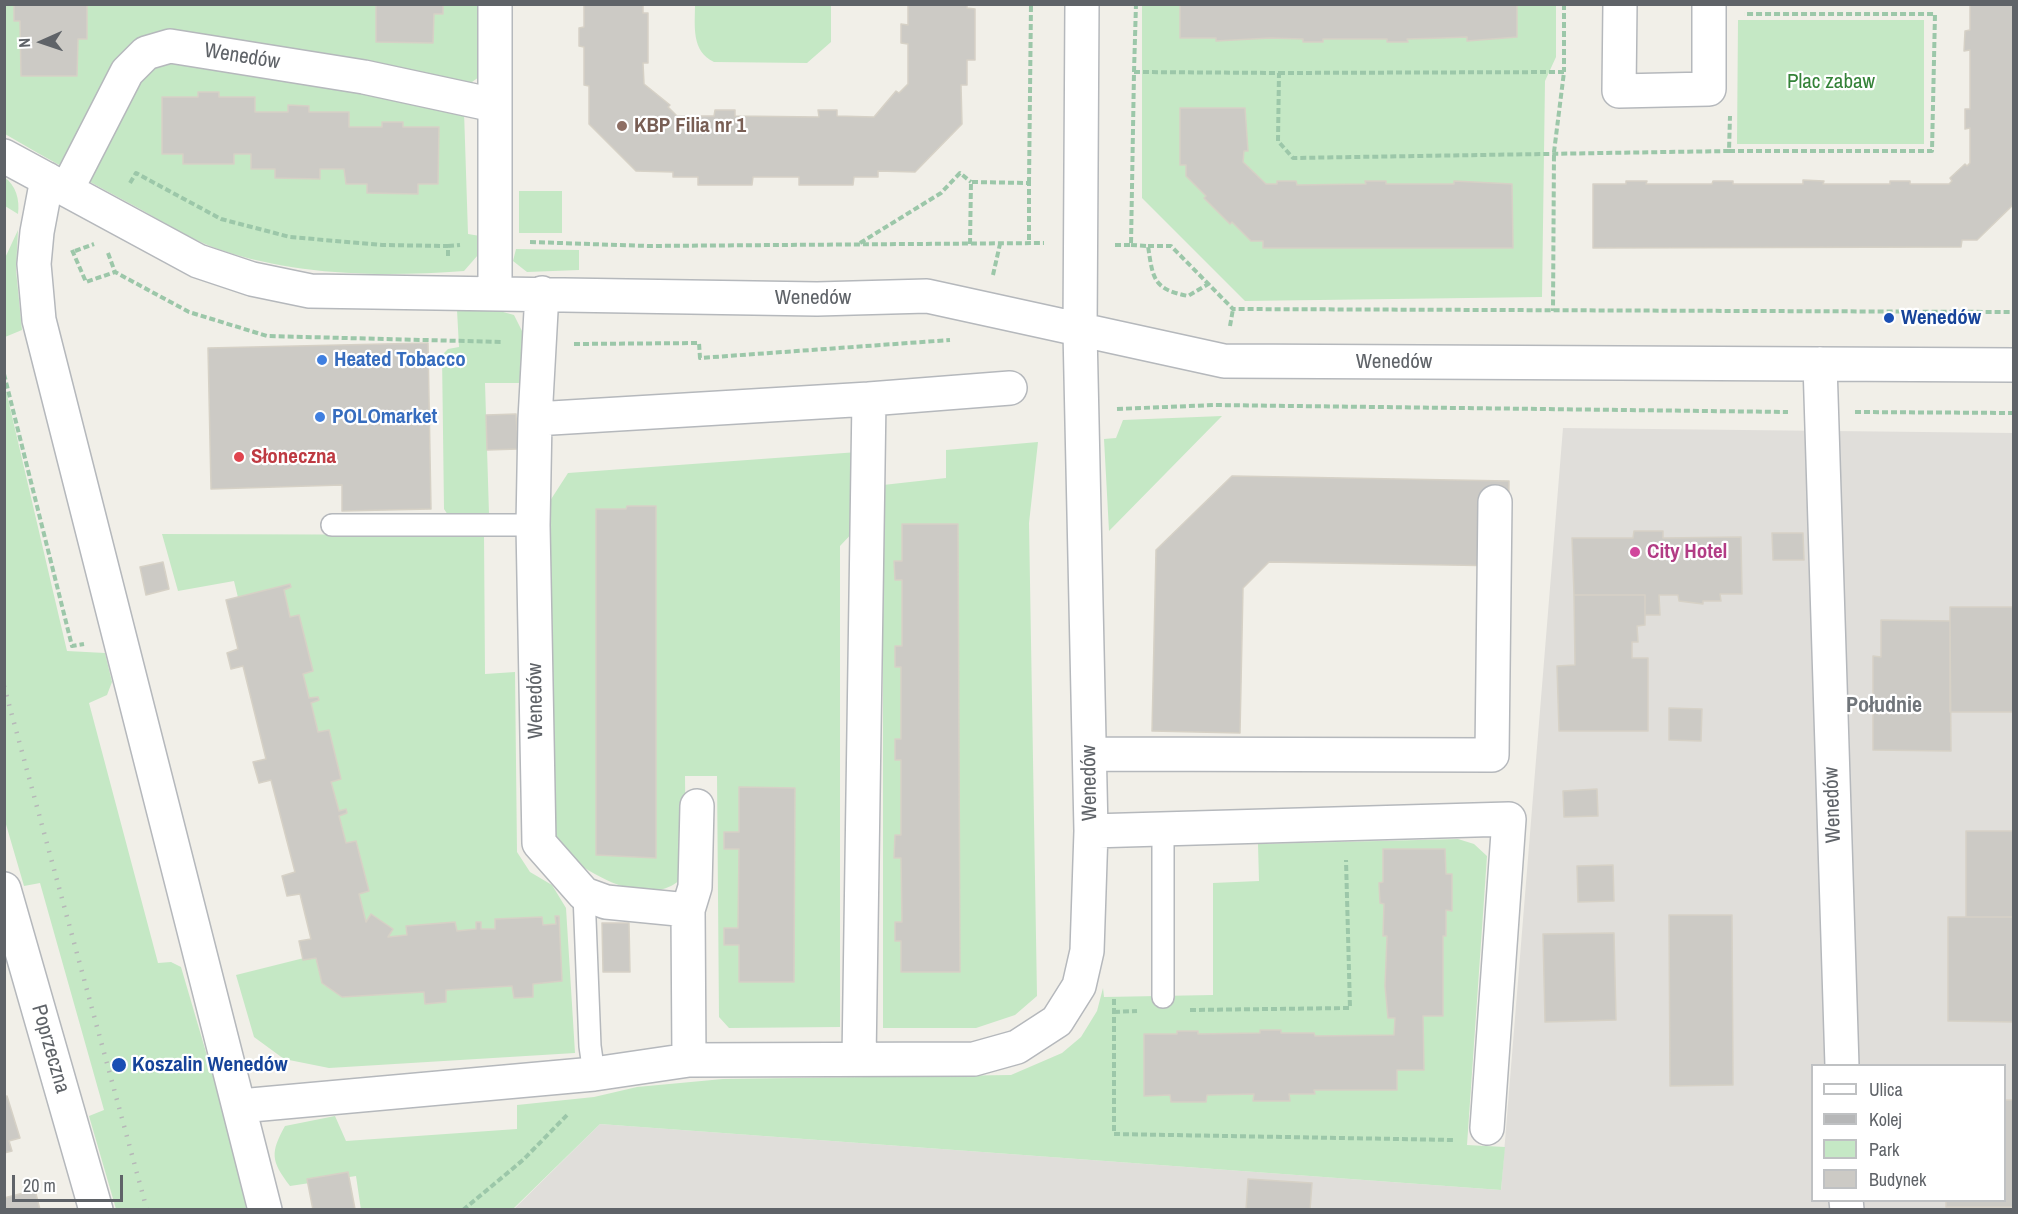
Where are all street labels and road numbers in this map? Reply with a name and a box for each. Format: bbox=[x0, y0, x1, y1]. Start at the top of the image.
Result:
street label: Wenedów bbox=[202, 39, 282, 75]
street label: Wenedów bbox=[775, 285, 851, 311]
street label: Wenedów bbox=[1356, 349, 1432, 375]
street label: Wenedów bbox=[523, 663, 549, 739]
street label: Wenedów bbox=[1077, 745, 1103, 821]
street label: Wenedów bbox=[1819, 766, 1847, 844]
street label: Poprzeczna bbox=[25, 1002, 75, 1096]

